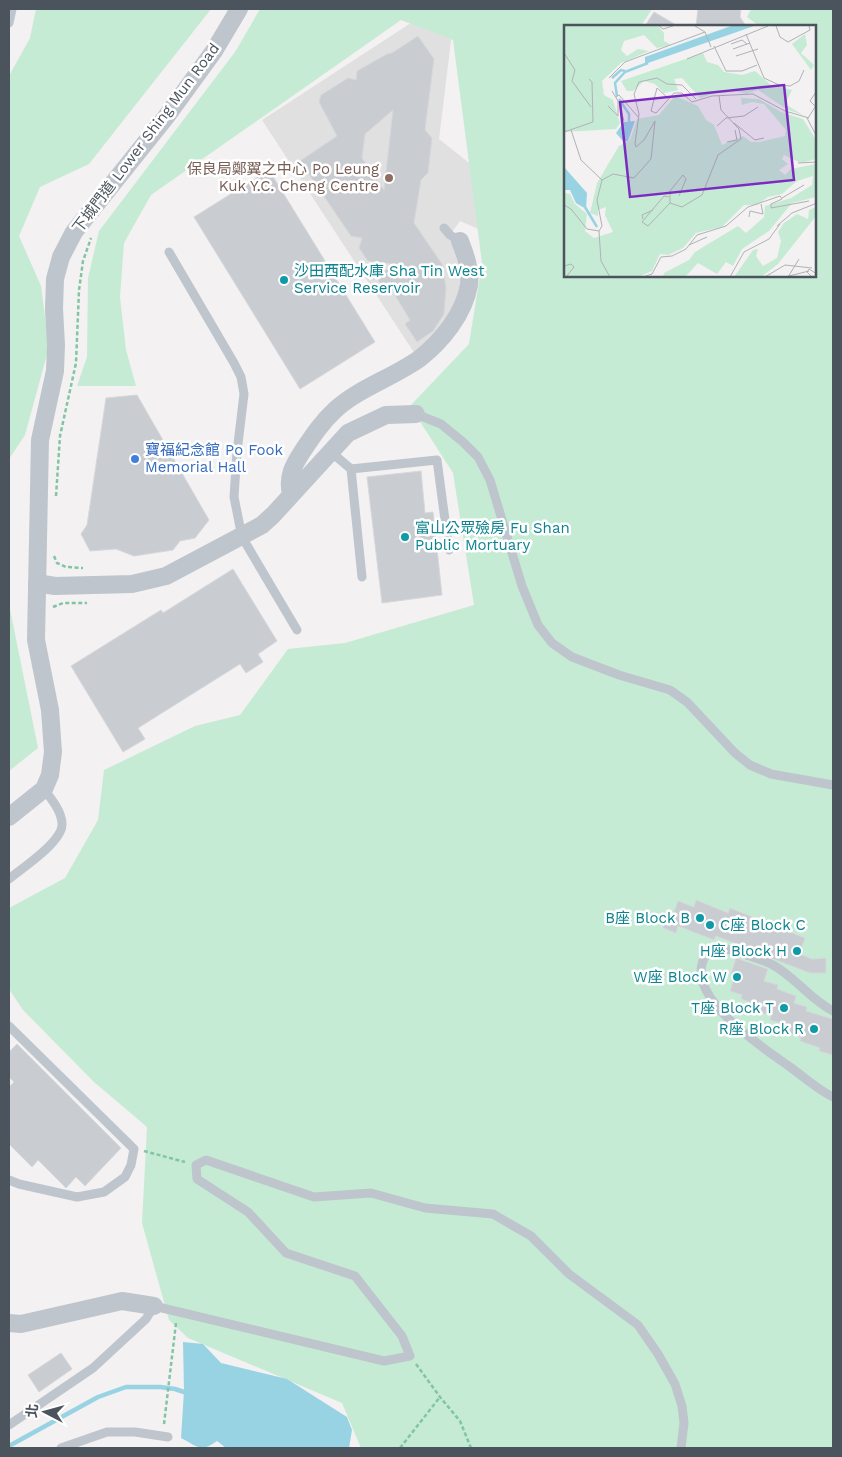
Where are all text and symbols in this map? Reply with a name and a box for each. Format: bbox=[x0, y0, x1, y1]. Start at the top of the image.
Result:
inset map bbox=[564, 25, 817, 278]
street label: 下城門道 Lower Shing Mun Road bbox=[69, 40, 223, 236]
place label: 保良局鄭翼之中心 Po Leung Kuk Y.C. Cheng Centre bbox=[187, 160, 379, 195]
marker: 保良局鄭翼之中心 Po Leung Kuk Y.C. Cheng Centre bbox=[383, 172, 395, 184]
place label: 沙田西配水庫 Sha Tin West Service Reservoir bbox=[294, 262, 485, 297]
marker: 沙田西配水庫 Sha Tin West Service Reservoir bbox=[278, 274, 290, 286]
place label: 寶福紀念館 Po Fook Memorial Hall bbox=[145, 441, 284, 476]
marker: 寶福紀念館 Po Fook Memorial Hall bbox=[129, 453, 141, 465]
place label: 富山公眾殮房 Fu Shan Public Mortuary bbox=[415, 519, 570, 554]
marker: 富山公眾殮房 Fu Shan Public Mortuary bbox=[399, 531, 411, 543]
place label: B座 Block B bbox=[605, 909, 690, 927]
marker: B座 Block B bbox=[694, 912, 706, 924]
place label: C座 Block C bbox=[720, 916, 806, 934]
marker: C座 Block C bbox=[704, 919, 716, 931]
place label: H座 Block H bbox=[700, 942, 787, 960]
marker: H座 Block H bbox=[791, 945, 803, 957]
place label: W座 Block W bbox=[633, 968, 727, 986]
marker: W座 Block W bbox=[731, 971, 743, 983]
place label: T座 Block T bbox=[691, 999, 774, 1017]
marker: T座 Block T bbox=[778, 1002, 790, 1014]
place label: R座 Block R bbox=[719, 1020, 804, 1038]
marker: R座 Block R bbox=[808, 1023, 820, 1035]
north arrow bbox=[20, 1387, 70, 1437]
text: 北 bbox=[23, 1403, 41, 1418]

